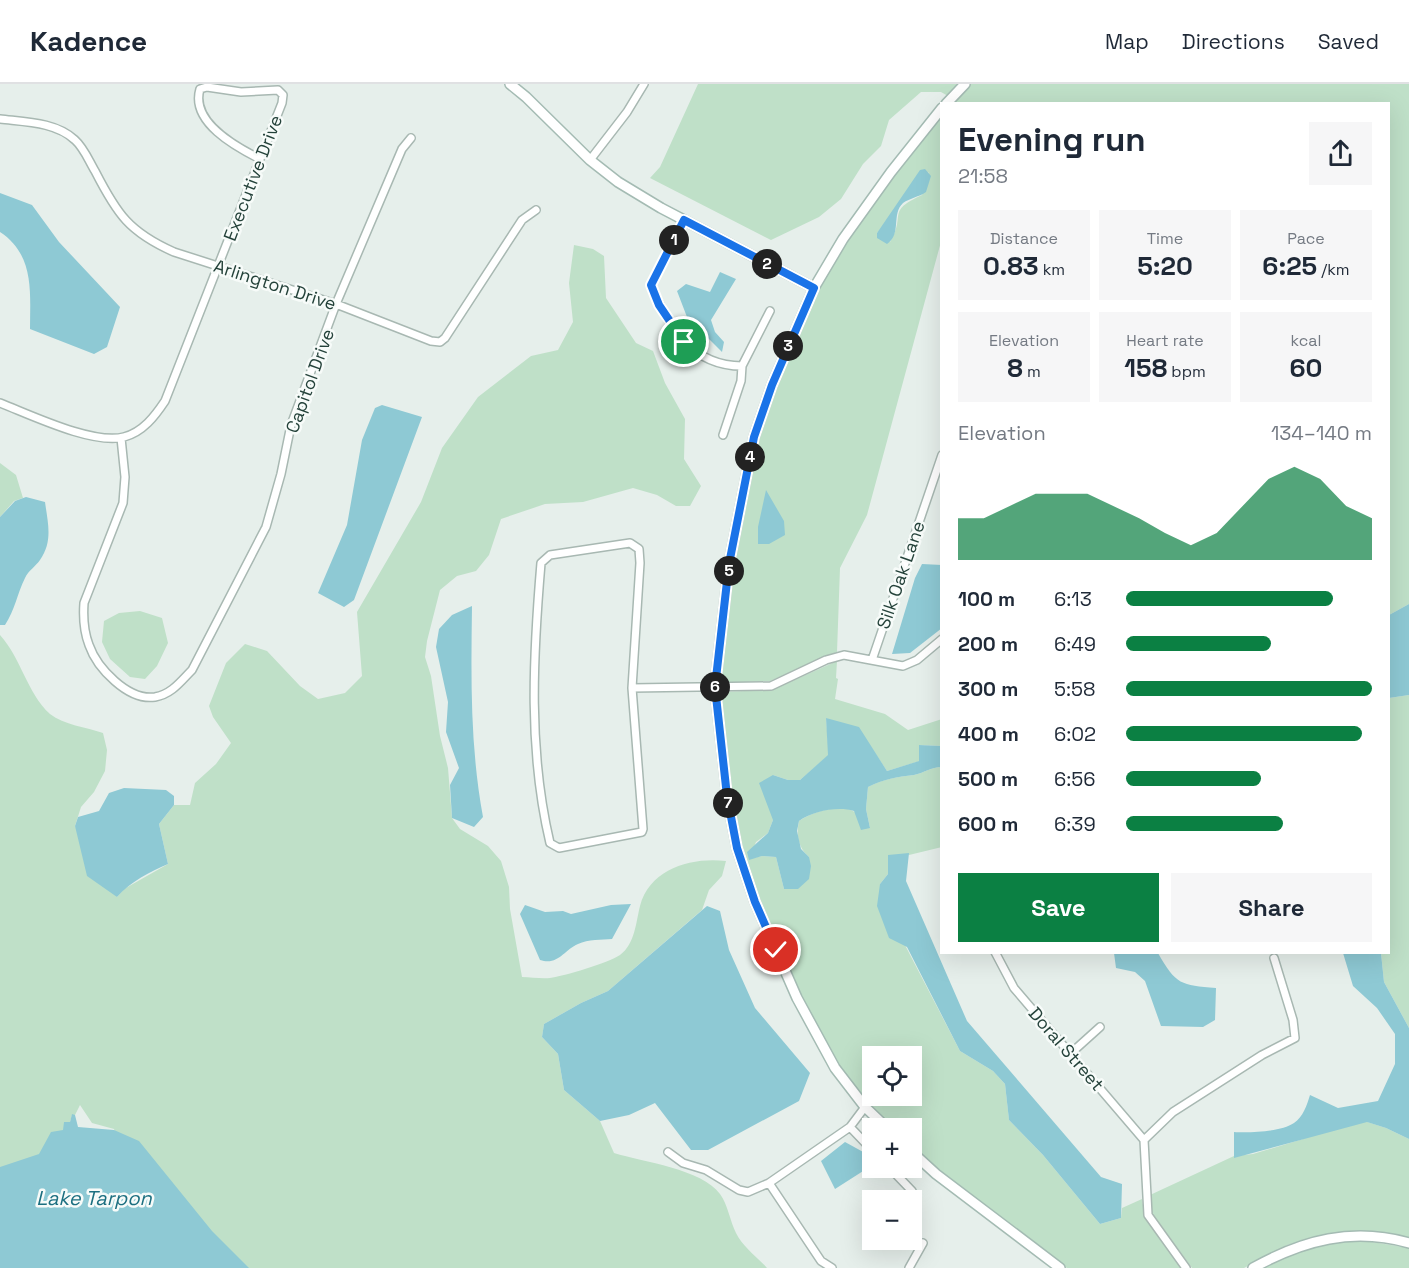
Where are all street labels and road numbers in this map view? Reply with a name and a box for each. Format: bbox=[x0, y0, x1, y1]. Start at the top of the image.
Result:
street label: Executive Drive bbox=[218, 112, 287, 244]
street label: Arlington Drive bbox=[211, 254, 339, 315]
street label: Capitol Drive bbox=[280, 326, 339, 436]
street label: Silk Oak Lane bbox=[871, 518, 930, 632]
street label: Doral Street bbox=[1024, 1002, 1109, 1095]

